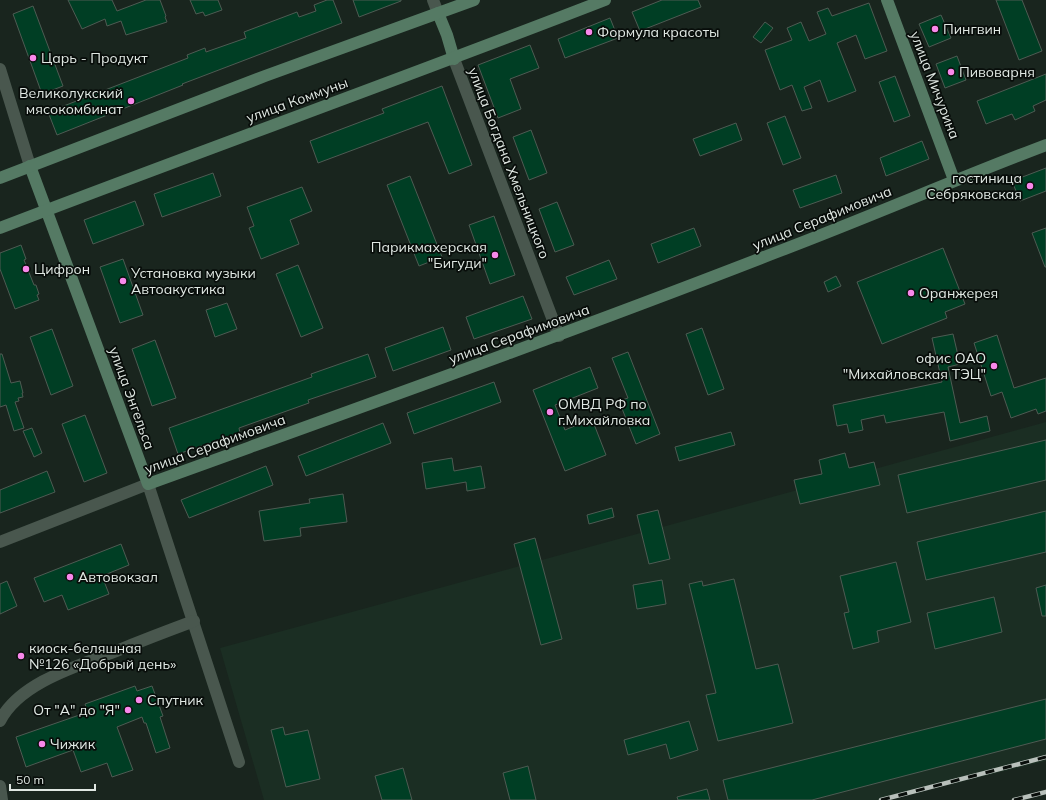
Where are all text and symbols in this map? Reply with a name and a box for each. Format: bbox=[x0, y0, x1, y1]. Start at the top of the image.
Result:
place label: Пингвин bbox=[943, 20, 1001, 38]
place label: Формула красоты bbox=[597, 23, 719, 41]
marker: Пингвин bbox=[930, 24, 940, 34]
marker: Формула красоты bbox=[584, 27, 594, 37]
street label: улица Мичурина bbox=[906, 29, 964, 141]
place label: Царь - Продукт bbox=[41, 49, 148, 67]
marker: Царь - Продукт bbox=[28, 53, 38, 63]
place label: Пивоварня bbox=[959, 63, 1035, 81]
street label: улица Богдана Хмельницкого bbox=[464, 65, 554, 261]
marker: Пивоварня bbox=[946, 67, 956, 77]
street label: улица Коммуны bbox=[244, 73, 350, 127]
place label: Великолукский мясокомбинат bbox=[19, 84, 124, 118]
marker: Великолукский мясокомбинат bbox=[126, 96, 136, 106]
place label: гостиница Себряковская bbox=[926, 169, 1022, 203]
marker: гостиница Себряковская bbox=[1025, 181, 1035, 191]
street label: улица Серафимовича bbox=[750, 182, 894, 254]
place label: Парикмахерская "Бигуди" bbox=[371, 238, 487, 272]
marker: Парикмахерская "Бигуди" bbox=[490, 250, 500, 260]
place label: Цифрон bbox=[34, 260, 90, 278]
marker: Цифрон bbox=[21, 264, 31, 274]
place label: Установка музыки Автоакустика bbox=[130, 264, 256, 298]
marker: Установка музыки Автоакустика bbox=[118, 276, 128, 286]
place label: Оранжерея bbox=[919, 284, 998, 302]
marker: Оранжерея bbox=[906, 288, 916, 298]
street label: улица Серафимовича bbox=[446, 300, 592, 368]
street label: улица Энгельса bbox=[105, 344, 159, 452]
place label: офис ОАО "Михайловская ТЭЦ" bbox=[843, 349, 986, 383]
marker: офис ОАО "Михайловская ТЭЦ" bbox=[989, 361, 999, 371]
place label: ОМВД РФ по г.Михайловка bbox=[558, 395, 650, 429]
marker: ОМВД РФ по г.Михайловка bbox=[545, 407, 555, 417]
street label: улица Серафимовича bbox=[142, 410, 288, 478]
place label: Автовокзал bbox=[78, 568, 158, 586]
marker: Автовокзал bbox=[65, 572, 75, 582]
place label: киоск-беляшная №126 «Добрый день» bbox=[29, 639, 176, 673]
marker: киоск-беляшная №126 «Добрый день» bbox=[16, 651, 26, 661]
place label: Спутник bbox=[147, 691, 204, 709]
marker: Спутник bbox=[134, 695, 144, 705]
place label: От "А" до "Я" bbox=[33, 701, 120, 719]
marker: От "А" до "Я" bbox=[123, 705, 133, 715]
place label: Чижик bbox=[50, 735, 96, 753]
marker: Чижик bbox=[37, 739, 47, 749]
scale bar bbox=[10, 766, 95, 792]
text: 50 m bbox=[16, 772, 44, 787]

